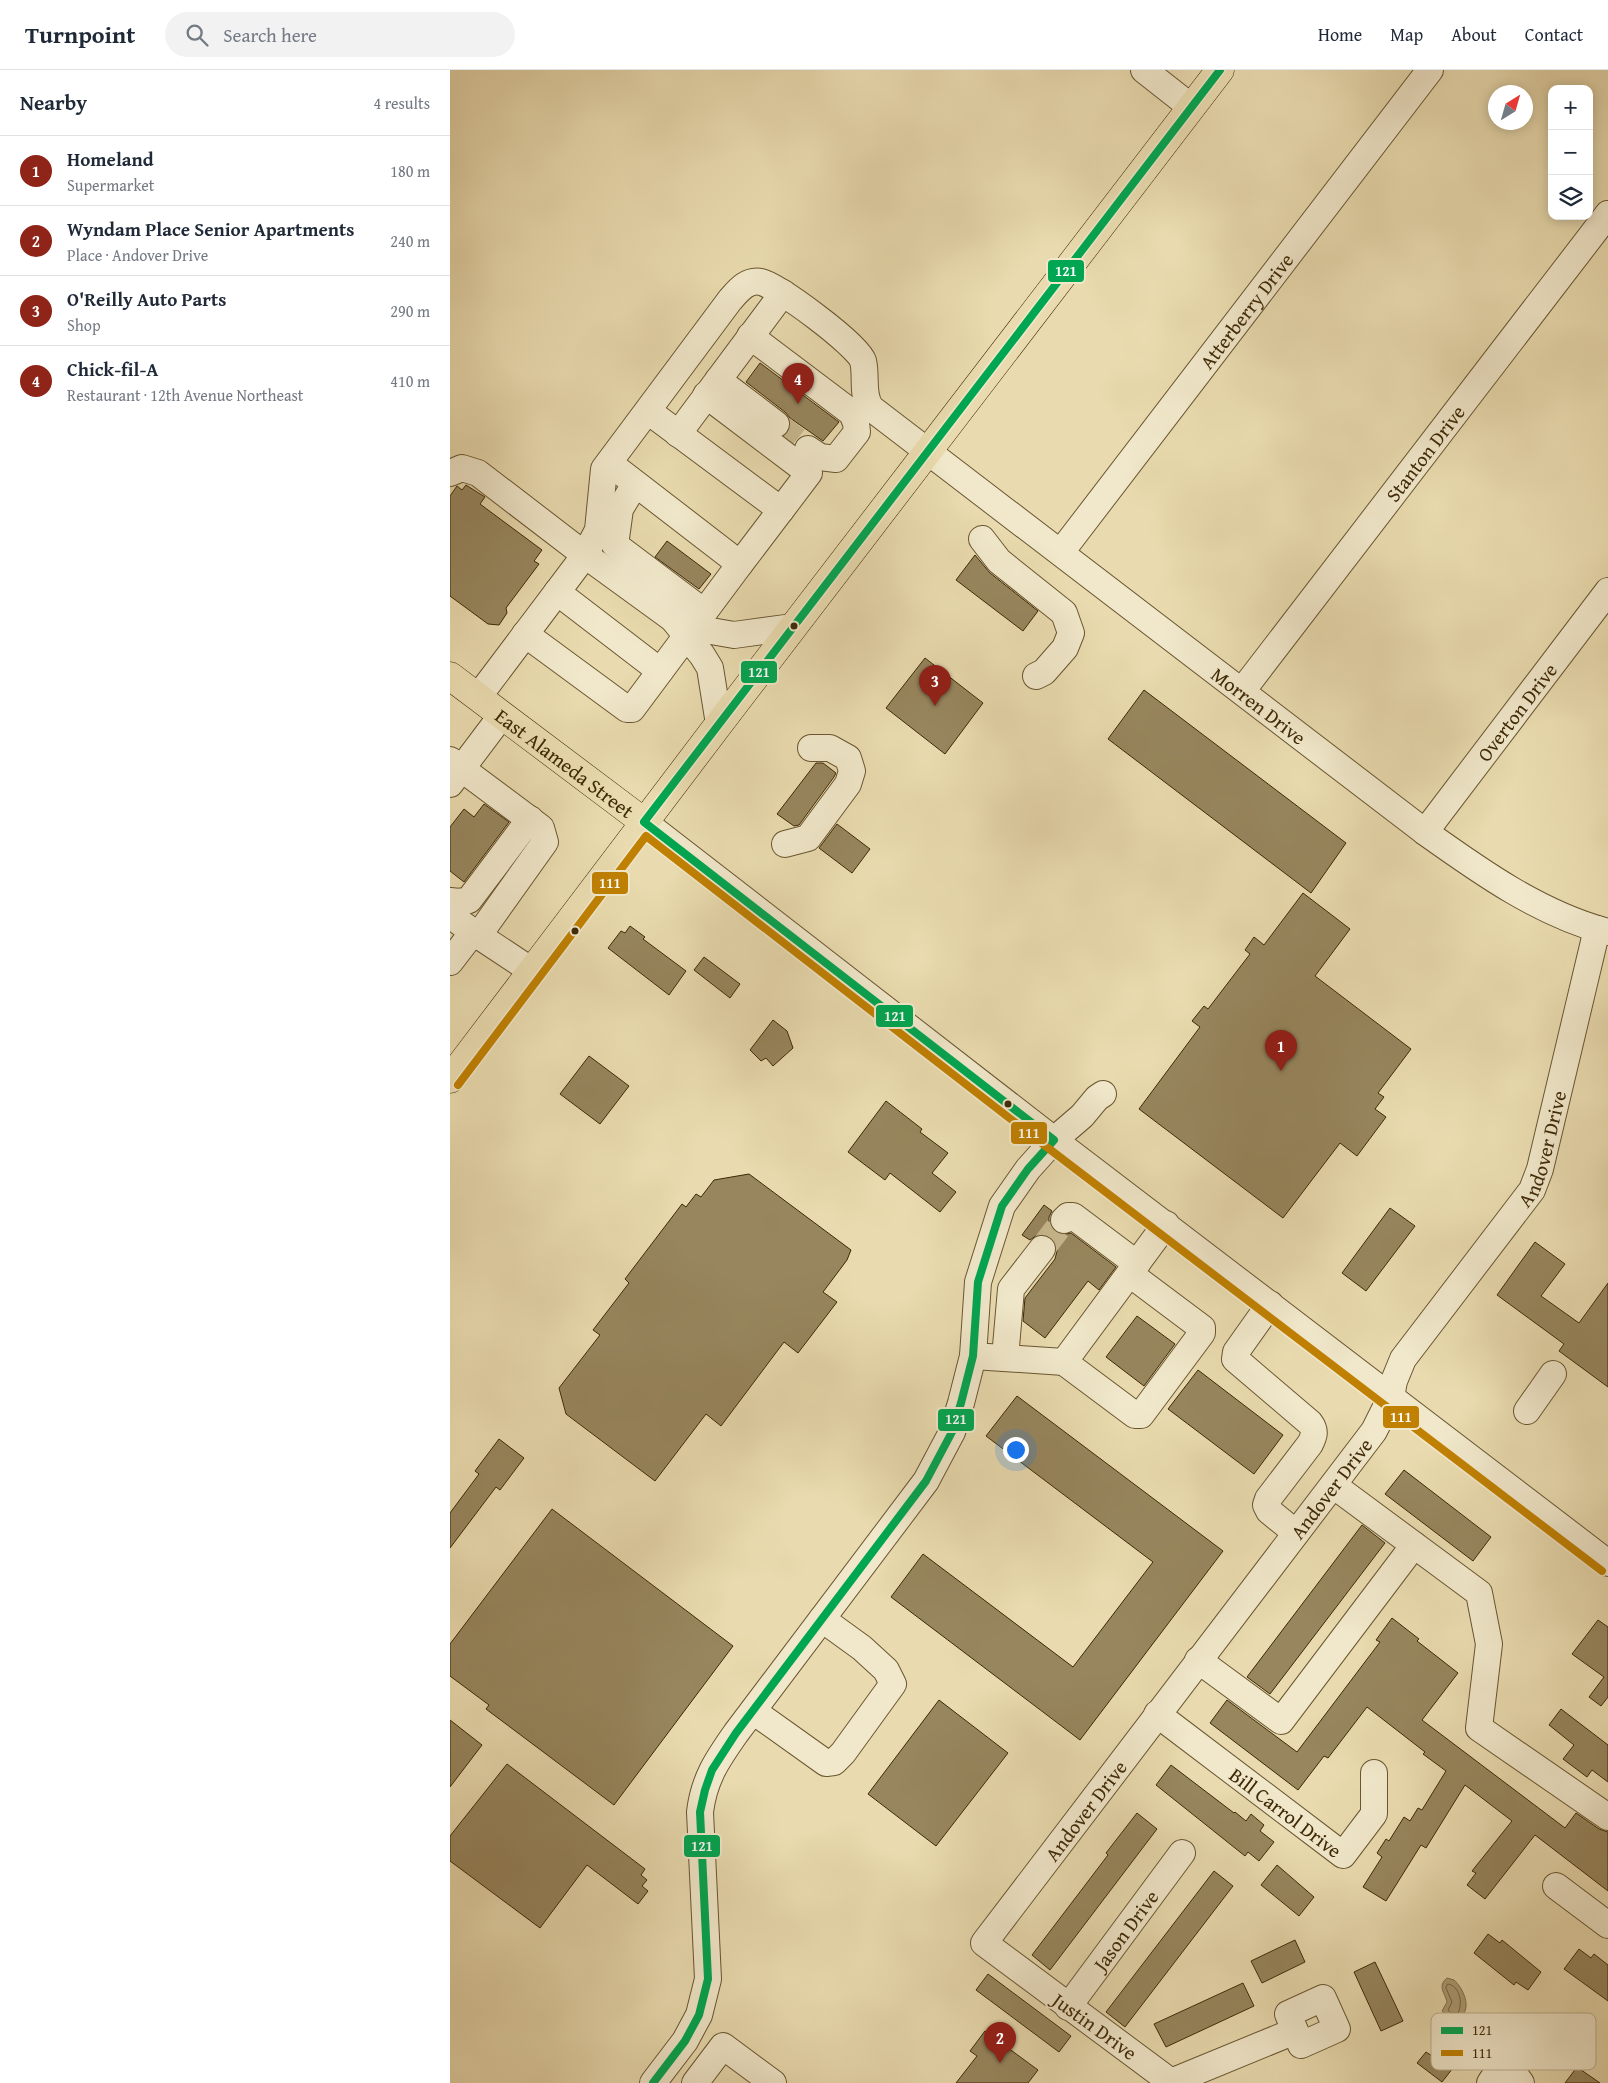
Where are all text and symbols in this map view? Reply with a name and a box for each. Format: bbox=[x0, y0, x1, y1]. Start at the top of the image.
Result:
search box bbox=[165, 12, 515, 57]
text: Turnpoint bbox=[25, 17, 135, 52]
icon: search bbox=[183, 21, 211, 49]
text: Search here bbox=[223, 21, 317, 49]
text: Home bbox=[1318, 21, 1362, 48]
text: Map bbox=[1390, 21, 1423, 48]
text: About bbox=[1451, 21, 1497, 48]
text: Contact bbox=[1525, 21, 1583, 48]
north arrow bbox=[1488, 85, 1533, 130]
map controls bbox=[1548, 85, 1593, 220]
button: + bbox=[1548, 85, 1593, 130]
text: Nearby bbox=[20, 87, 87, 118]
text: 4 results bbox=[373, 91, 430, 115]
button: − bbox=[1548, 130, 1593, 175]
text: Homeland bbox=[67, 145, 154, 173]
text: 1 bbox=[32, 159, 40, 183]
text: 180 m bbox=[390, 159, 430, 183]
text: Supermarket bbox=[67, 173, 154, 197]
button: layers bbox=[1548, 175, 1593, 220]
text: Wyndam Place Senior Apartments bbox=[67, 215, 354, 243]
text: 2 bbox=[32, 229, 40, 253]
text: 240 m bbox=[390, 229, 430, 253]
text: Place · Andover Drive bbox=[67, 243, 208, 267]
street label: Atterberry Drive bbox=[1192, 246, 1300, 375]
line badge: 121 bbox=[1047, 259, 1085, 283]
text: 121 bbox=[1055, 261, 1077, 281]
text: O'Reilly Auto Parts bbox=[67, 285, 226, 313]
text: 3 bbox=[32, 299, 40, 323]
text: 290 m bbox=[390, 299, 430, 323]
text: Shop bbox=[67, 313, 101, 337]
text: Chick-fil-A bbox=[67, 355, 158, 383]
pin: 4 bbox=[782, 363, 814, 404]
text: 4 bbox=[32, 369, 40, 393]
text: 410 m bbox=[390, 369, 430, 393]
text: Restaurant · 12th Avenue Northeast bbox=[67, 383, 303, 407]
street label: Stanton Drive bbox=[1378, 398, 1471, 508]
unlabelled marker bbox=[789, 621, 799, 631]
street label: Overton Drive bbox=[1469, 656, 1563, 767]
street label: Morren Drive bbox=[1206, 659, 1313, 751]
line badge: 121 bbox=[740, 660, 778, 684]
text: 121 bbox=[748, 662, 770, 682]
pin: 3 bbox=[919, 665, 951, 706]
street label: East Alameda Street bbox=[490, 701, 641, 824]
line badge: 111 bbox=[591, 871, 629, 895]
text: 111 bbox=[599, 873, 621, 893]
unlabelled marker bbox=[570, 926, 580, 936]
line badge: 121 bbox=[875, 1004, 914, 1028]
text: 121 bbox=[884, 1006, 906, 1026]
pin: 1 bbox=[1265, 1030, 1297, 1071]
street label: Andover Drive bbox=[1510, 1088, 1573, 1213]
unlabelled marker bbox=[1003, 1099, 1013, 1109]
line badge: 111 bbox=[1010, 1121, 1048, 1145]
text: 111 bbox=[1018, 1123, 1040, 1143]
line badge: 111 bbox=[1382, 1405, 1420, 1429]
text: 111 bbox=[1390, 1407, 1412, 1427]
line badge: 121 bbox=[937, 1408, 975, 1432]
text: 121 bbox=[945, 1409, 967, 1429]
street label: Andover Drive bbox=[1283, 1431, 1379, 1545]
your location bbox=[1003, 1437, 1029, 1463]
street label: Andover Drive bbox=[1037, 1754, 1133, 1867]
street label: Bill Carrol Drive bbox=[1224, 1760, 1348, 1864]
line badge: 121 bbox=[683, 1834, 721, 1858]
text: 121 bbox=[691, 1836, 713, 1856]
street label: Jason Drive bbox=[1084, 1883, 1165, 1979]
street label: Justin Drive bbox=[1044, 1984, 1143, 2067]
legend bbox=[1431, 2013, 1596, 2070]
text: 121 bbox=[1472, 2020, 1492, 2040]
pin: 2 bbox=[984, 2022, 1016, 2063]
text: 111 bbox=[1472, 2043, 1492, 2063]

